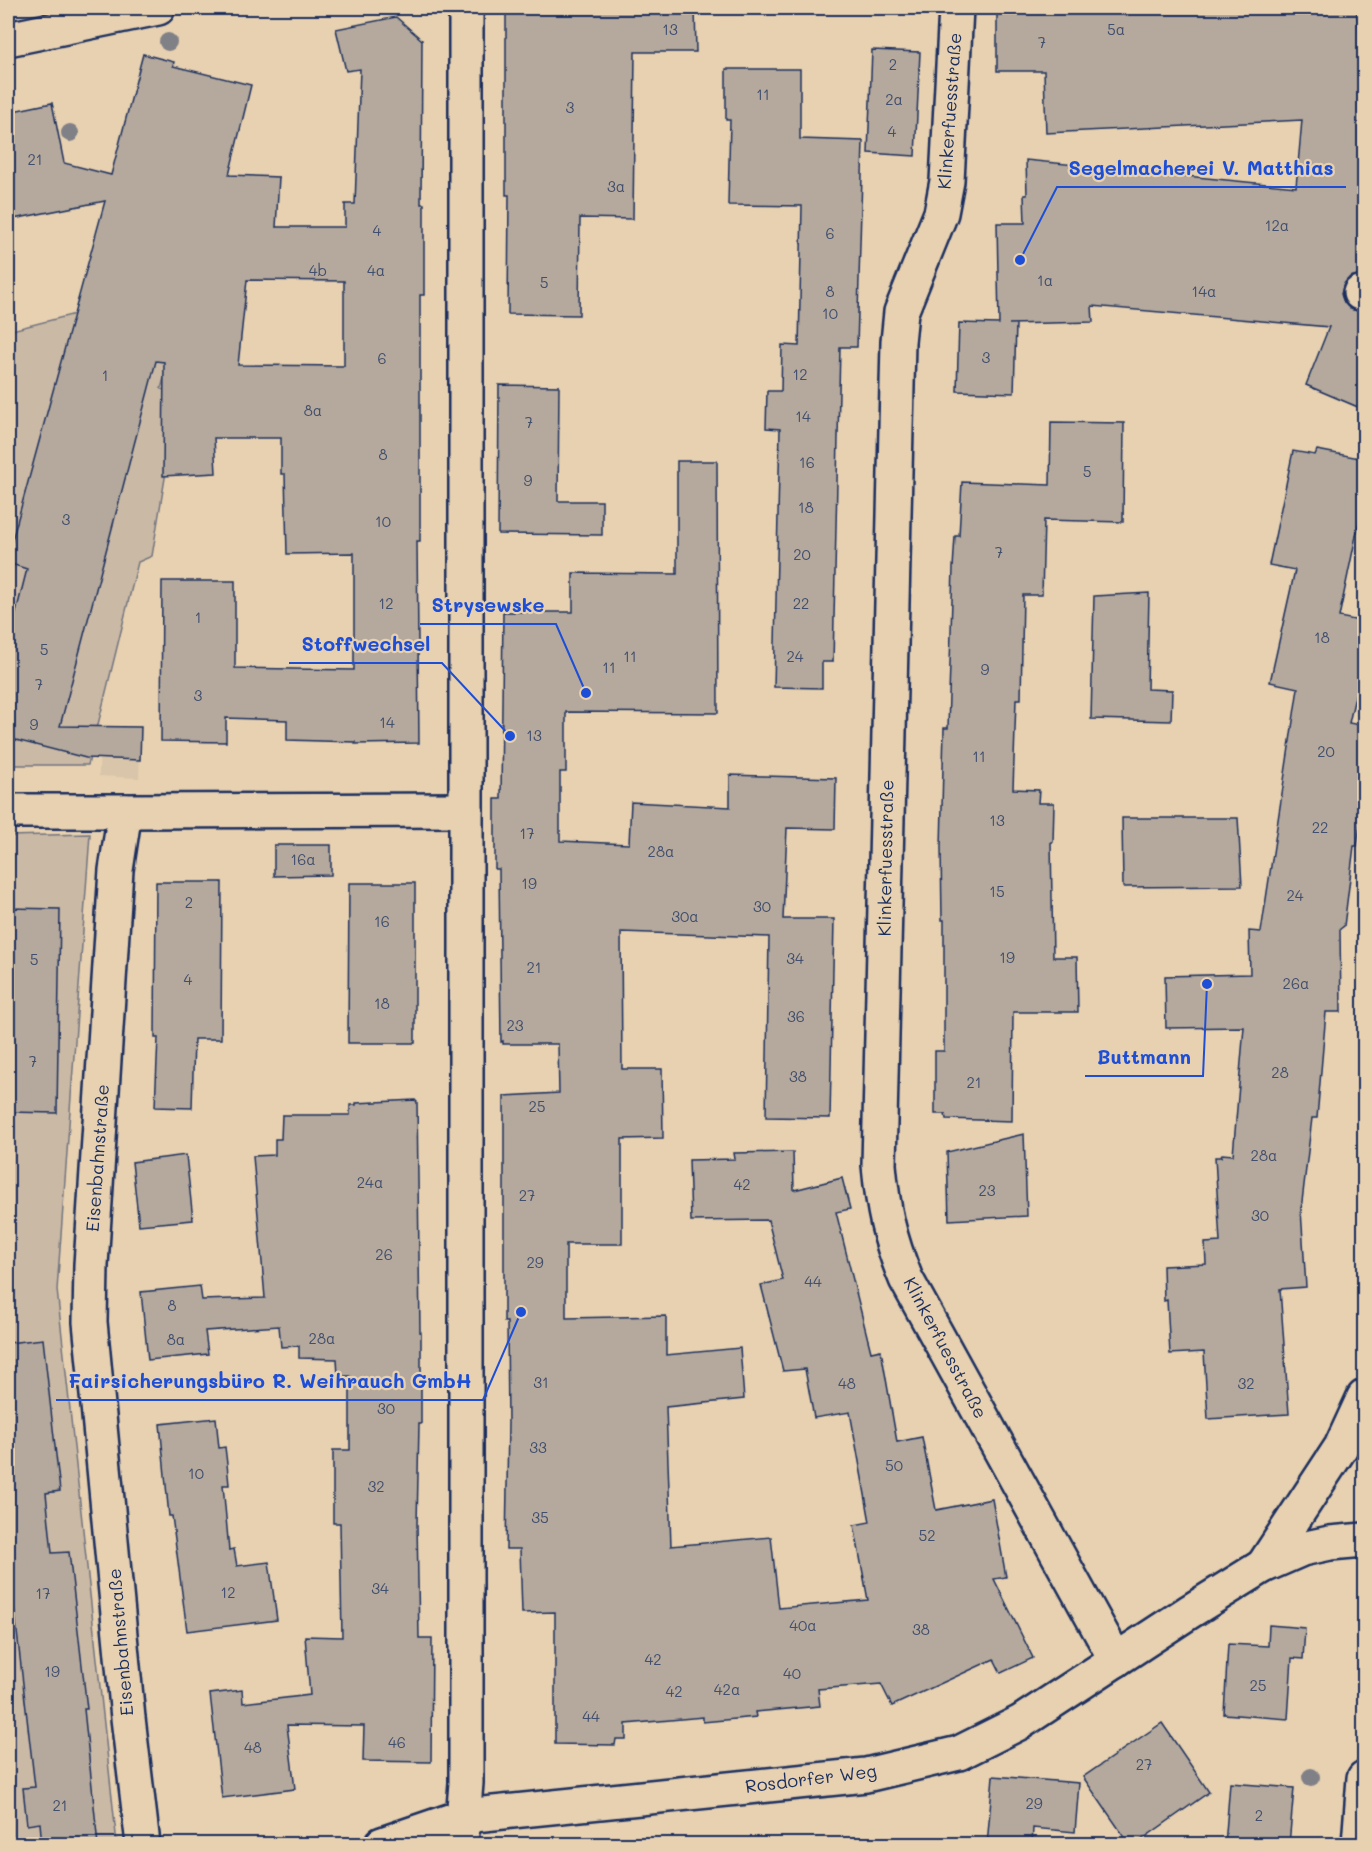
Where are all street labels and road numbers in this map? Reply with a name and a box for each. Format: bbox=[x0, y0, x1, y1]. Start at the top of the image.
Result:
street label: Klinkerfuesstraße bbox=[932, 32, 966, 190]
street label: Klinkerfuesstraße bbox=[872, 779, 898, 937]
street label: Eisenbahnstraße bbox=[80, 1083, 114, 1233]
street label: Klinkerfuesstraße bbox=[898, 1273, 993, 1422]
street label: Eisenbahnstraße bbox=[102, 1567, 138, 1717]
street label: Rosdorfer Weg bbox=[744, 1758, 878, 1798]

